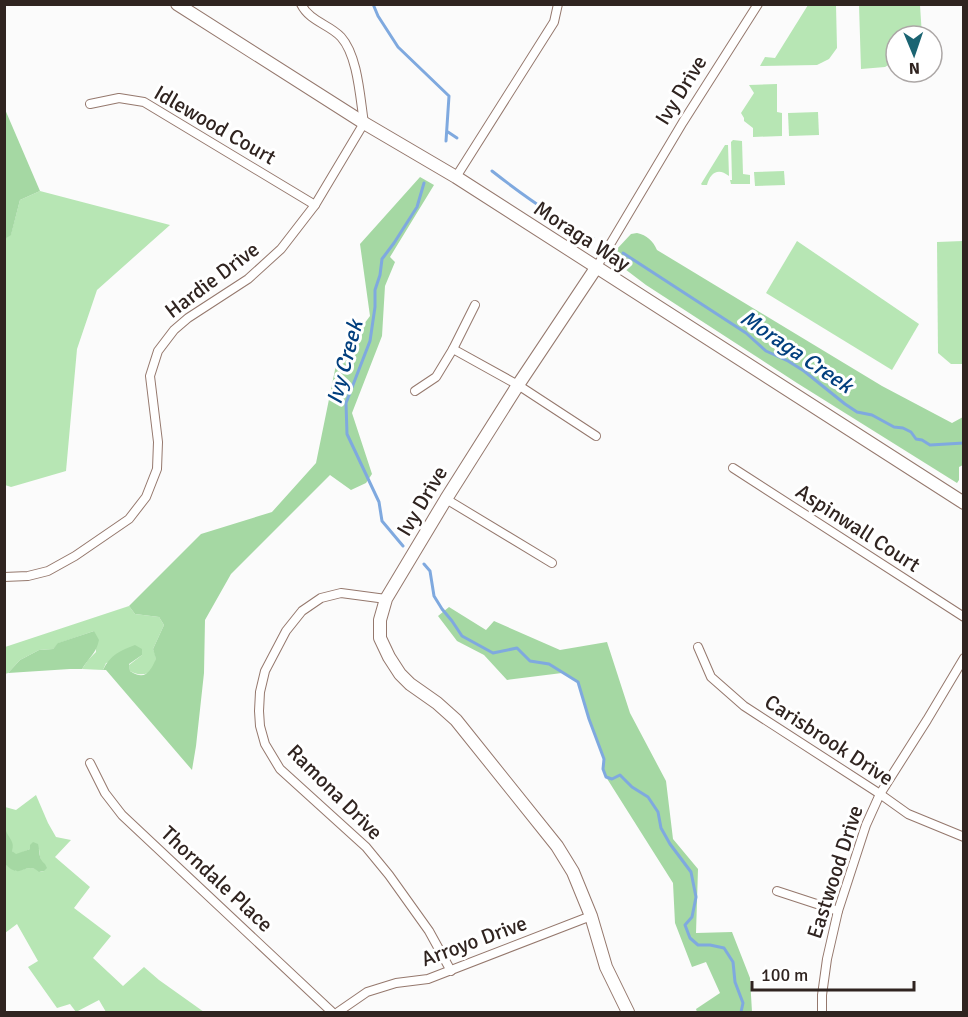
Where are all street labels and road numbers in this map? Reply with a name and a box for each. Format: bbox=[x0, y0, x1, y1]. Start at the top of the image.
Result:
street label: Ivy Drive bbox=[650, 50, 712, 130]
street label: Idlewood Court bbox=[149, 80, 281, 170]
street label: Moraga Way bbox=[529, 195, 635, 277]
street label: Hardie Drive bbox=[160, 236, 264, 324]
street label: Ivy Drive bbox=[391, 461, 453, 541]
street label: Aspinwall Court bbox=[791, 478, 925, 578]
street label: Carisbrook Drive bbox=[760, 689, 898, 791]
street label: Ramona Drive bbox=[282, 739, 388, 845]
street label: Eastwood Drive bbox=[801, 802, 869, 942]
street label: Thorndale Place bbox=[156, 820, 278, 938]
street label: Arroyo Drive bbox=[418, 910, 530, 972]

